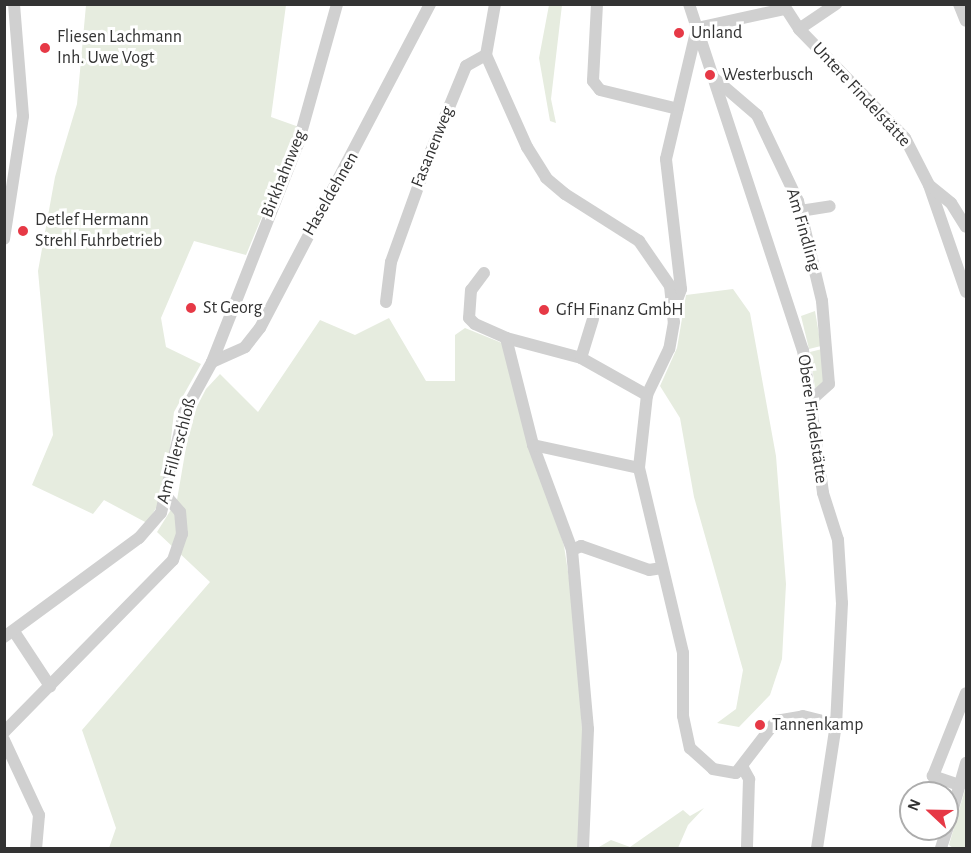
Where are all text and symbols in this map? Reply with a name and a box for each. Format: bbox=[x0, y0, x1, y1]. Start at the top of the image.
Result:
place label: Unland bbox=[691, 22, 742, 44]
marker: Unland bbox=[672, 26, 686, 40]
place label: Fliesen Lachmann Inh. Uwe Vogt bbox=[57, 27, 182, 70]
street label: Untere Findelstätte bbox=[807, 38, 915, 152]
marker: Fliesen Lachmann Inh. Uwe Vogt bbox=[38, 41, 52, 55]
place label: Westerbusch bbox=[722, 64, 813, 86]
marker: Westerbusch bbox=[703, 68, 717, 82]
street label: Fasanenweg bbox=[407, 103, 459, 191]
street label: Birkhahnweg bbox=[257, 127, 311, 221]
street label: Haseldehnen bbox=[298, 148, 364, 240]
street label: Am Findling bbox=[781, 186, 825, 274]
place label: Detlef Hermann Strehl Fuhrbetrieb bbox=[35, 210, 162, 252]
marker: Detlef Hermann Strehl Fuhrbetrieb bbox=[16, 224, 30, 238]
place label: St Georg bbox=[203, 297, 262, 319]
place label: GfH Finanz GmbH bbox=[556, 299, 683, 321]
marker: St Georg bbox=[184, 301, 198, 315]
marker: GfH Finanz GmbH bbox=[537, 303, 551, 317]
street label: Obere Findelstätte bbox=[792, 353, 832, 485]
street label: Am Fillerschloß bbox=[152, 396, 202, 506]
place label: Tannenkamp bbox=[772, 714, 863, 736]
marker: Tannenkamp bbox=[753, 718, 767, 732]
north arrow bbox=[899, 781, 959, 841]
text: N bbox=[905, 797, 924, 813]

